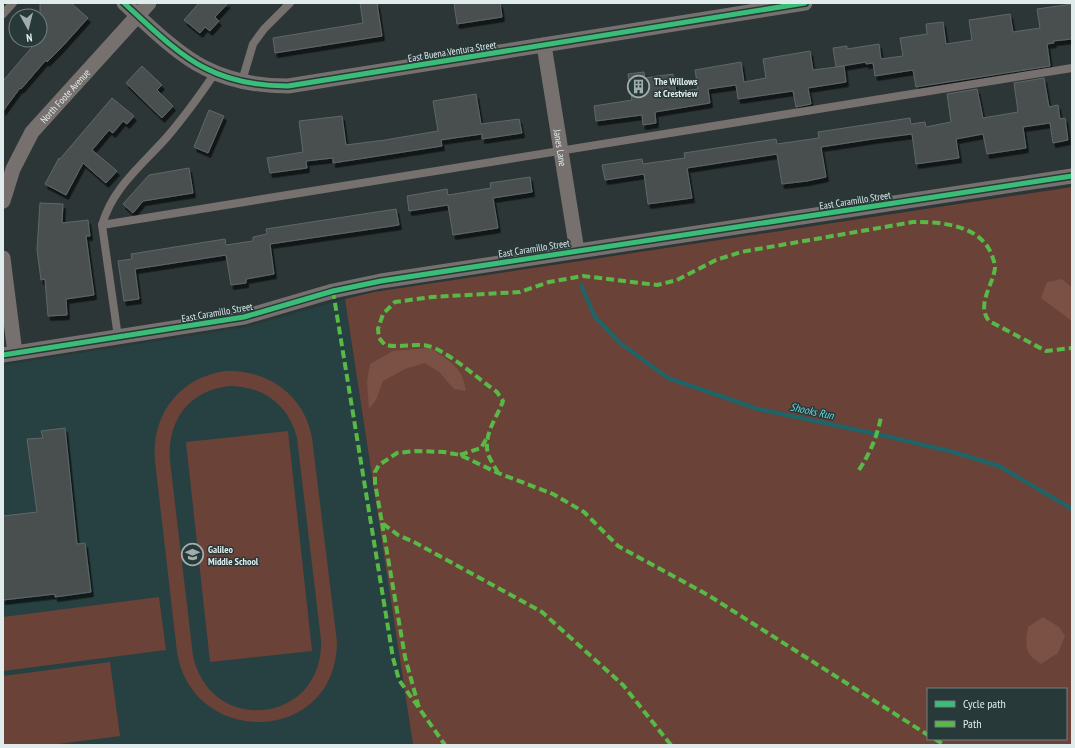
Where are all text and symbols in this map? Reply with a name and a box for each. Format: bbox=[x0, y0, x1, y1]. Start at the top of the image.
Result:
north arrow bbox=[8, 8, 48, 48]
text: N bbox=[25, 31, 33, 45]
street label: East Buena Ventura Street bbox=[407, 38, 497, 65]
street label: North Foote Avenue bbox=[37, 66, 93, 126]
building icon: The Willows at Crestview bbox=[625, 74, 651, 100]
place label: The Willows at Crestview bbox=[654, 75, 698, 100]
street label: Janes Lane bbox=[550, 127, 569, 167]
street label: East Caramillo Street bbox=[818, 188, 892, 213]
street label: East Caramillo Street bbox=[497, 236, 571, 261]
street label: East Caramillo Street bbox=[180, 300, 254, 325]
water label: Shooks Run bbox=[789, 400, 836, 423]
school or university icon: Galileo Middle School bbox=[180, 542, 206, 568]
place label: Galileo Middle School bbox=[208, 543, 259, 568]
legend bbox=[927, 688, 1067, 740]
text: Cycle path bbox=[963, 696, 1006, 711]
text: Path bbox=[963, 716, 981, 731]

